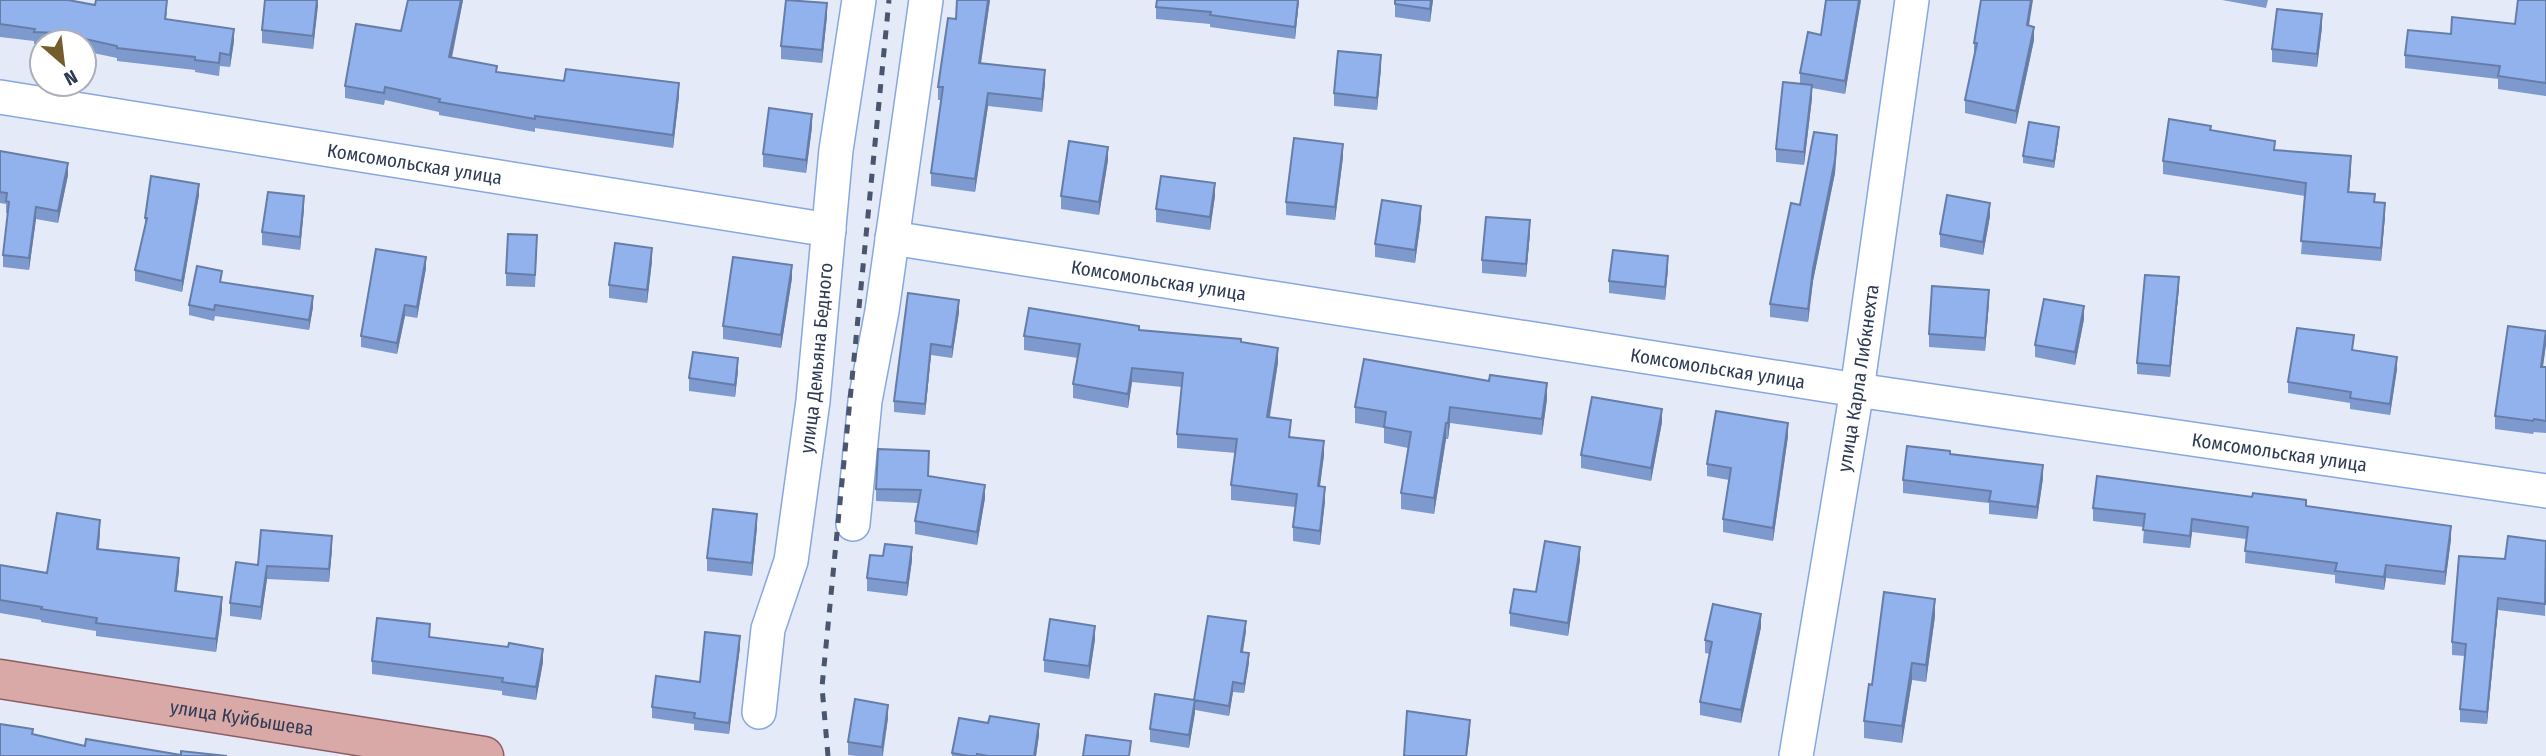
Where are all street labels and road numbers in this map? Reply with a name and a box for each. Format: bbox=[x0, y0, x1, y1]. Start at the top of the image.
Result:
street label: Комсомольская улица bbox=[325, 139, 504, 189]
street label: Комсомольская улица bbox=[1070, 255, 1248, 306]
street label: улица Демьяна Бедного bbox=[795, 262, 838, 455]
street label: улица Карла Либкнехта bbox=[1833, 283, 1884, 473]
street label: Комсомольская улица bbox=[1629, 343, 1807, 394]
street label: Комсомольская улица bbox=[2190, 428, 2369, 477]
street label: улица Куйбышева bbox=[168, 695, 315, 741]

